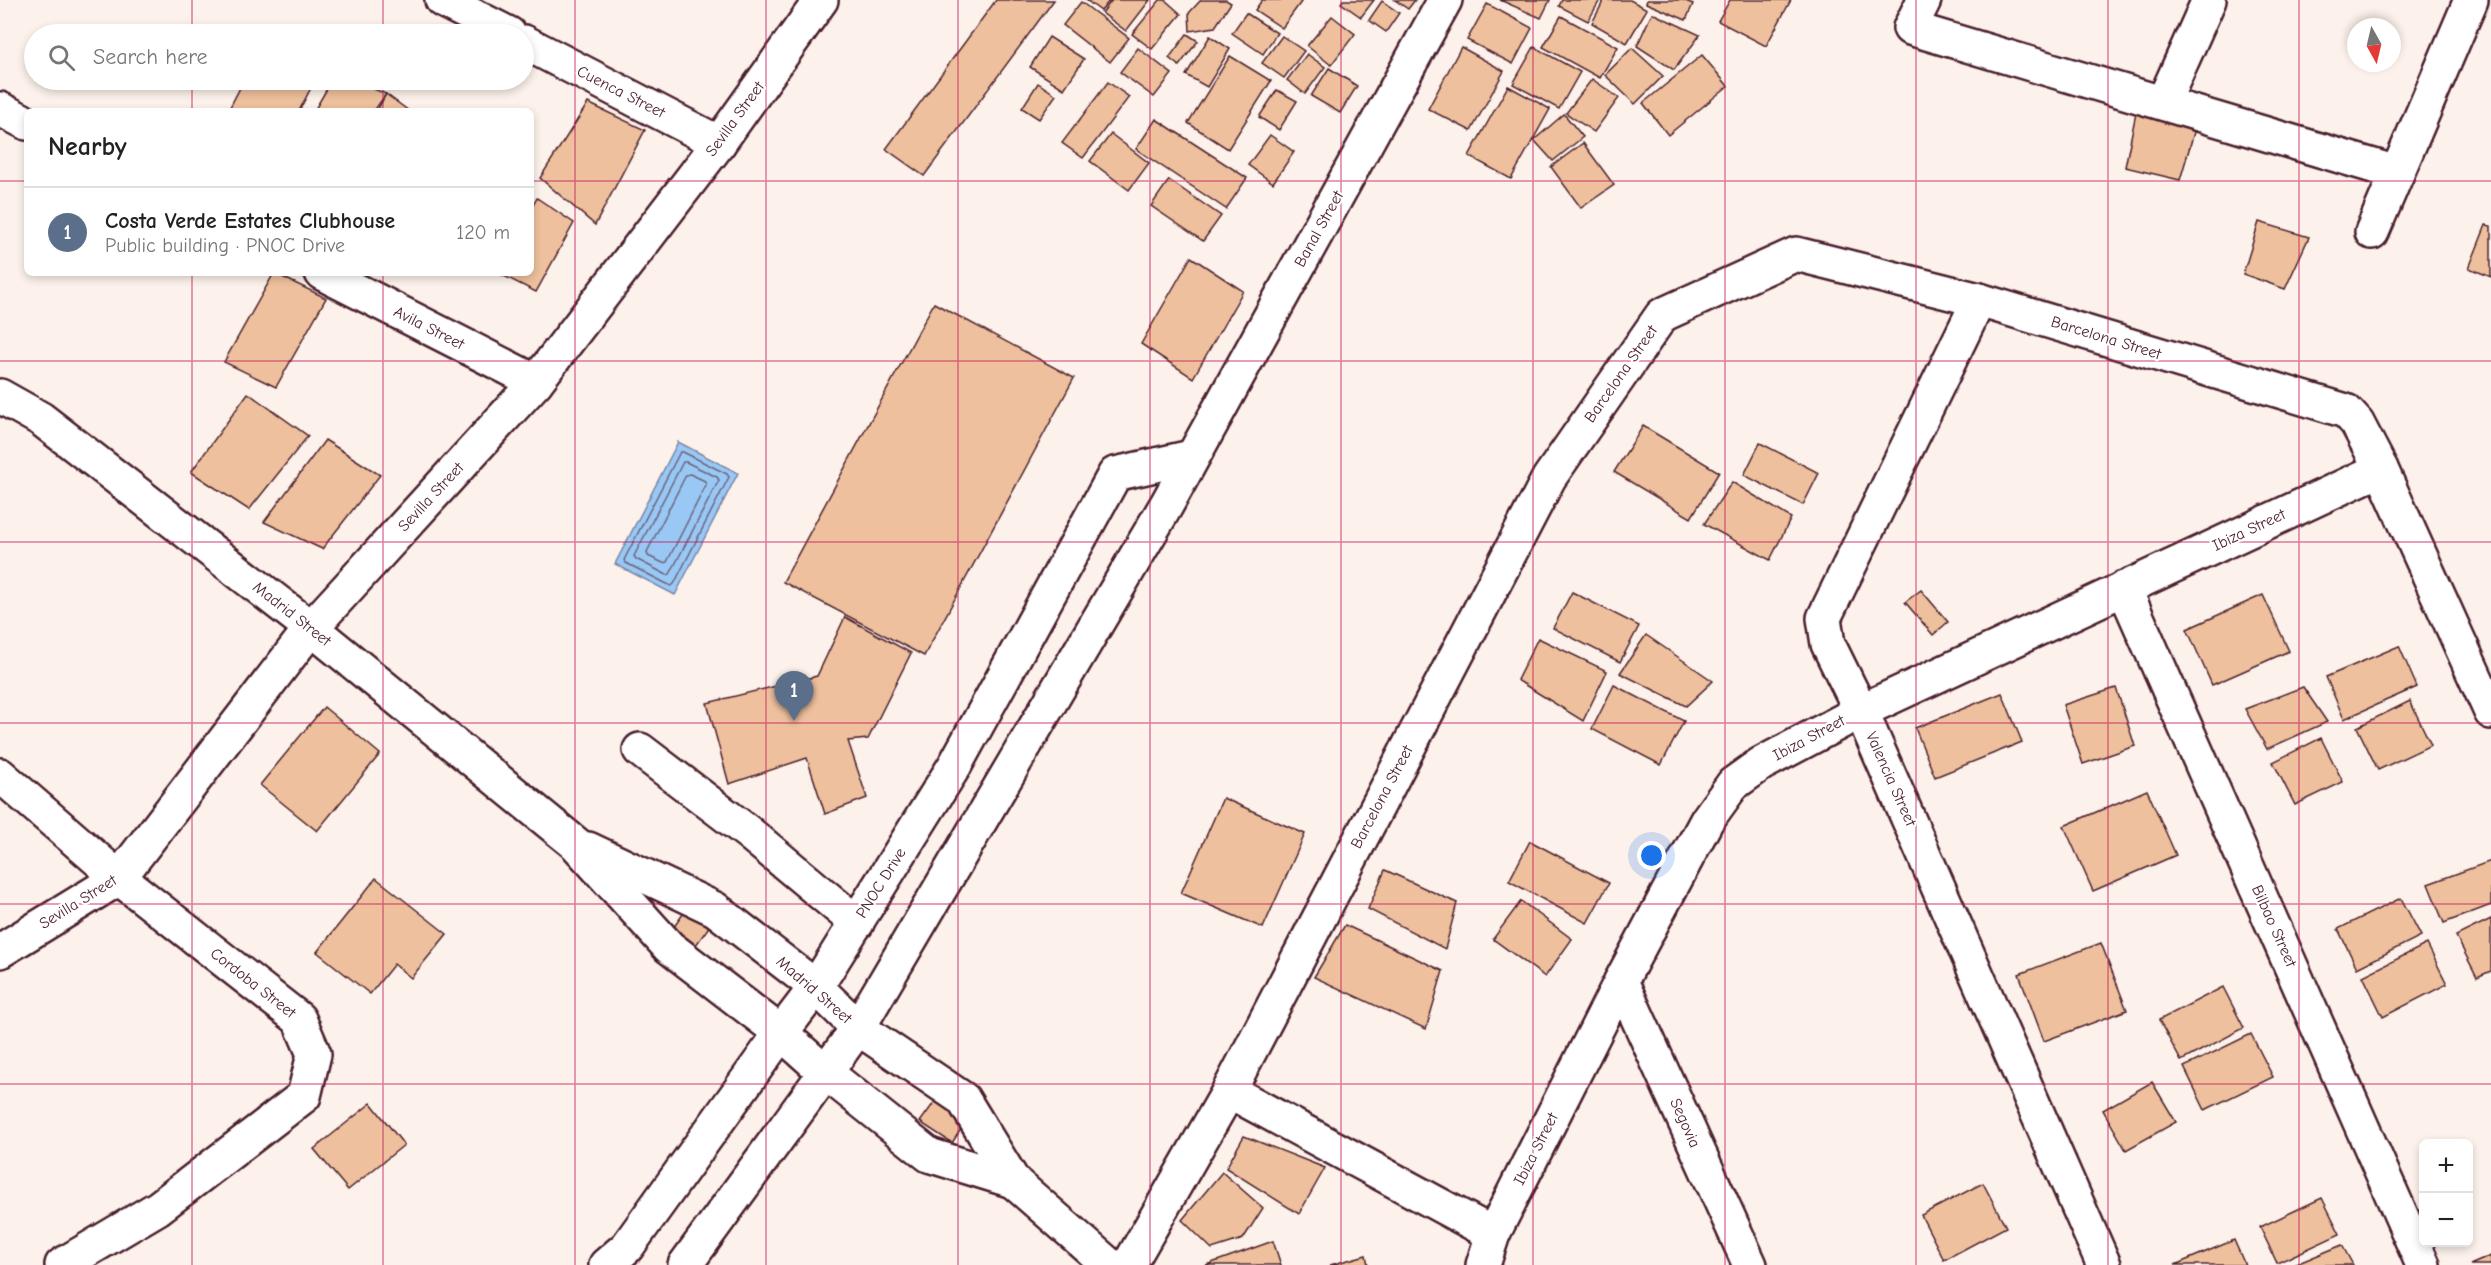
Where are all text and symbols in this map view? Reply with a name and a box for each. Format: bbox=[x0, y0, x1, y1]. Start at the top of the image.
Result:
north arrow bbox=[2347, 18, 2401, 72]
search box bbox=[24, 24, 534, 90]
icon: search bbox=[45, 41, 78, 74]
text: Search here bbox=[93, 44, 208, 70]
street label: Cuenca Street bbox=[574, 62, 668, 122]
street label: Sevilla Street bbox=[702, 78, 768, 160]
text: Nearby bbox=[48, 132, 127, 162]
street label: Banal Street bbox=[1291, 187, 1347, 270]
text: Costa Verde Estates Clubhouse bbox=[105, 208, 395, 234]
text: 1 bbox=[64, 221, 71, 244]
text: 120 m bbox=[456, 221, 510, 244]
text: Public building · PNOC Drive bbox=[105, 234, 345, 257]
street label: Avila Street bbox=[391, 303, 468, 354]
street label: Barcelona Street bbox=[2049, 313, 2164, 363]
street label: Barcelona Street bbox=[1581, 322, 1661, 426]
street label: Sevilla Street bbox=[394, 458, 468, 535]
street label: Ibiza Street bbox=[2210, 505, 2289, 555]
street label: Madrid Street bbox=[249, 578, 335, 650]
pin: 1 bbox=[774, 672, 814, 721]
street label: Ibiza Street bbox=[1770, 711, 1848, 764]
street label: Valencia Street bbox=[1862, 729, 1920, 829]
street label: Barcelona Street bbox=[1347, 742, 1417, 852]
your location bbox=[1637, 841, 1666, 870]
street label: PNOC Drive bbox=[852, 845, 910, 921]
street label: Sevilla Street bbox=[36, 871, 120, 933]
street label: Bilbao Street bbox=[2248, 882, 2300, 970]
street label: Cordoba Street bbox=[207, 944, 300, 1022]
street label: Madrid Street bbox=[773, 952, 856, 1028]
street label: Segovia bbox=[1666, 1095, 1704, 1151]
street label: Ibiza Street bbox=[1510, 1109, 1562, 1188]
map controls bbox=[2419, 1139, 2473, 1247]
button: + bbox=[2419, 1139, 2473, 1193]
button: − bbox=[2419, 1193, 2473, 1247]

